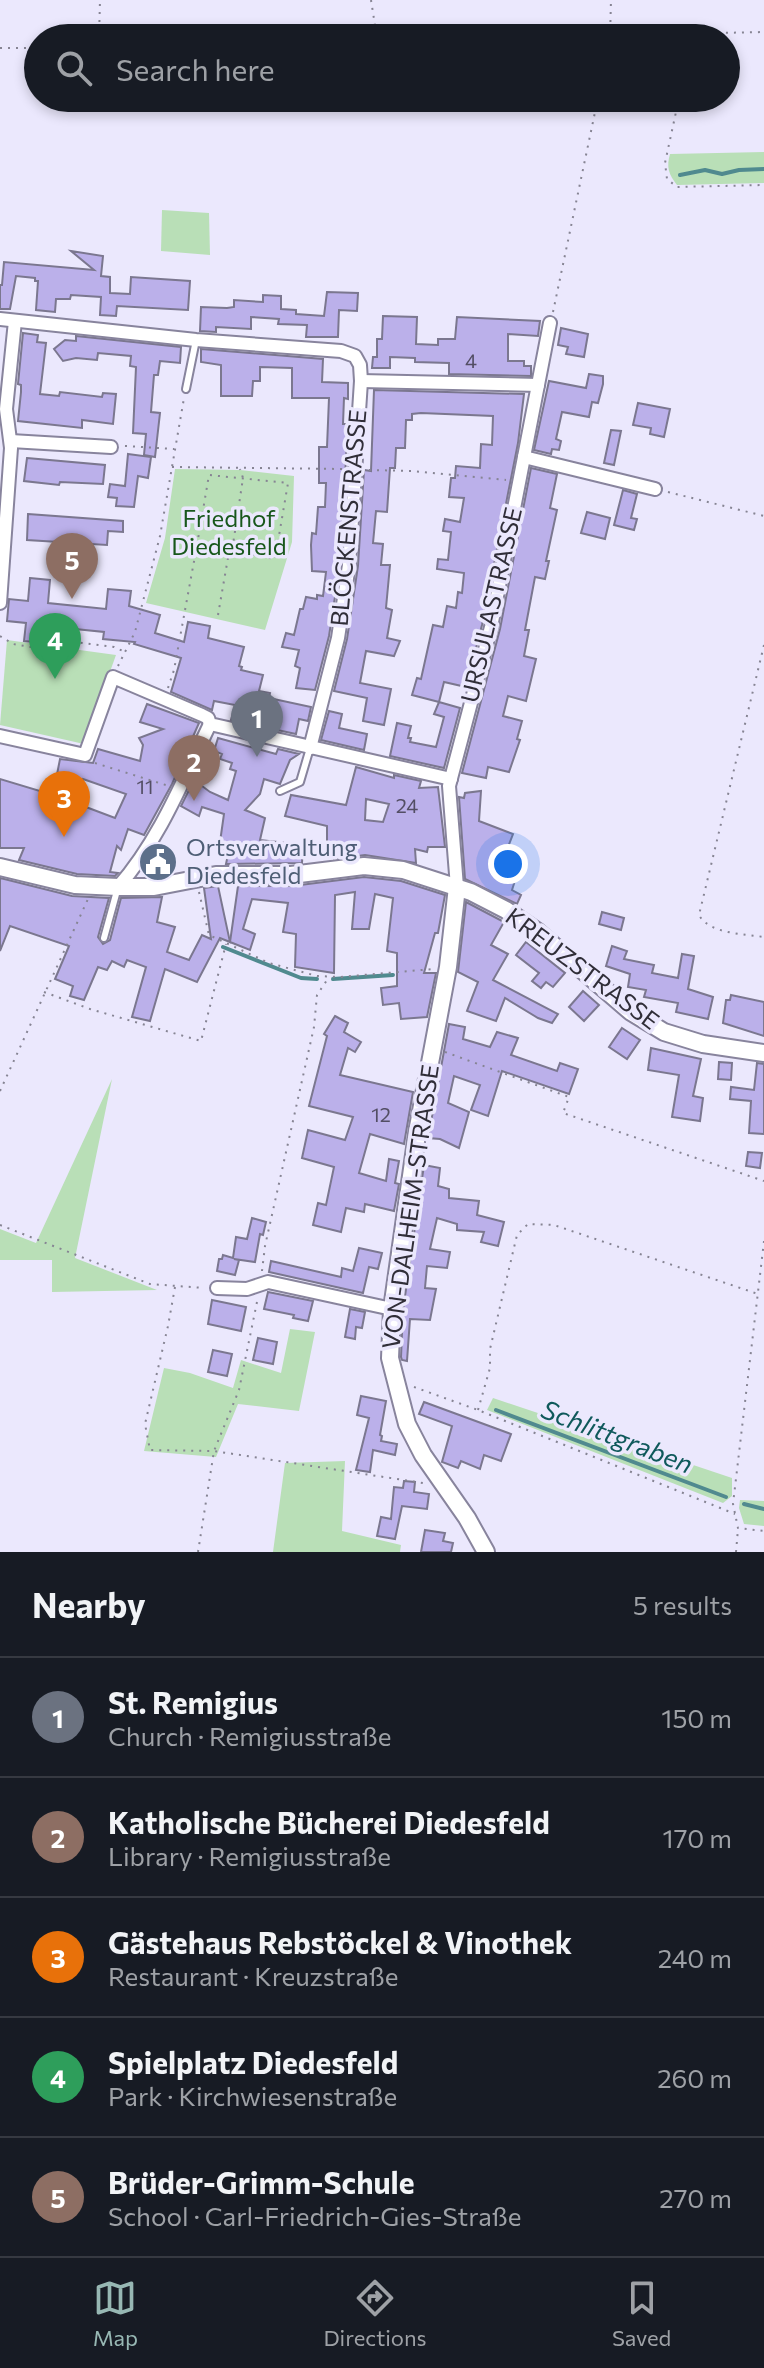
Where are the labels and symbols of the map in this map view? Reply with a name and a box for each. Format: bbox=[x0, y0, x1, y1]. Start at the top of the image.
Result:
house number: 4 bbox=[465, 348, 477, 372]
street label: BLÖCKENSTRASSE bbox=[324, 408, 371, 627]
park label: Friedhof Diedesfeld bbox=[171, 503, 287, 560]
street label: URSULASTRASSE bbox=[454, 504, 527, 705]
pin: 5 bbox=[46, 533, 98, 599]
pin: 4 bbox=[29, 613, 81, 679]
pin: 1 bbox=[231, 691, 283, 757]
pin: 2 bbox=[168, 735, 220, 801]
pin: 3 bbox=[38, 771, 90, 837]
house number: 11 bbox=[136, 774, 154, 798]
house number: 24 bbox=[396, 793, 418, 817]
place label: Ortsverwaltung Diedesfeld bbox=[186, 832, 357, 889]
public building icon: Ortsverwaltung Diedesfeld bbox=[137, 841, 179, 883]
your location bbox=[488, 844, 528, 884]
street label: KREUZSTRASSE bbox=[501, 901, 665, 1035]
street label: VON-DALHEIM-STRASSE bbox=[375, 1063, 444, 1351]
house number: 12 bbox=[371, 1102, 391, 1126]
water label: Schlittgraben bbox=[538, 1393, 698, 1479]

